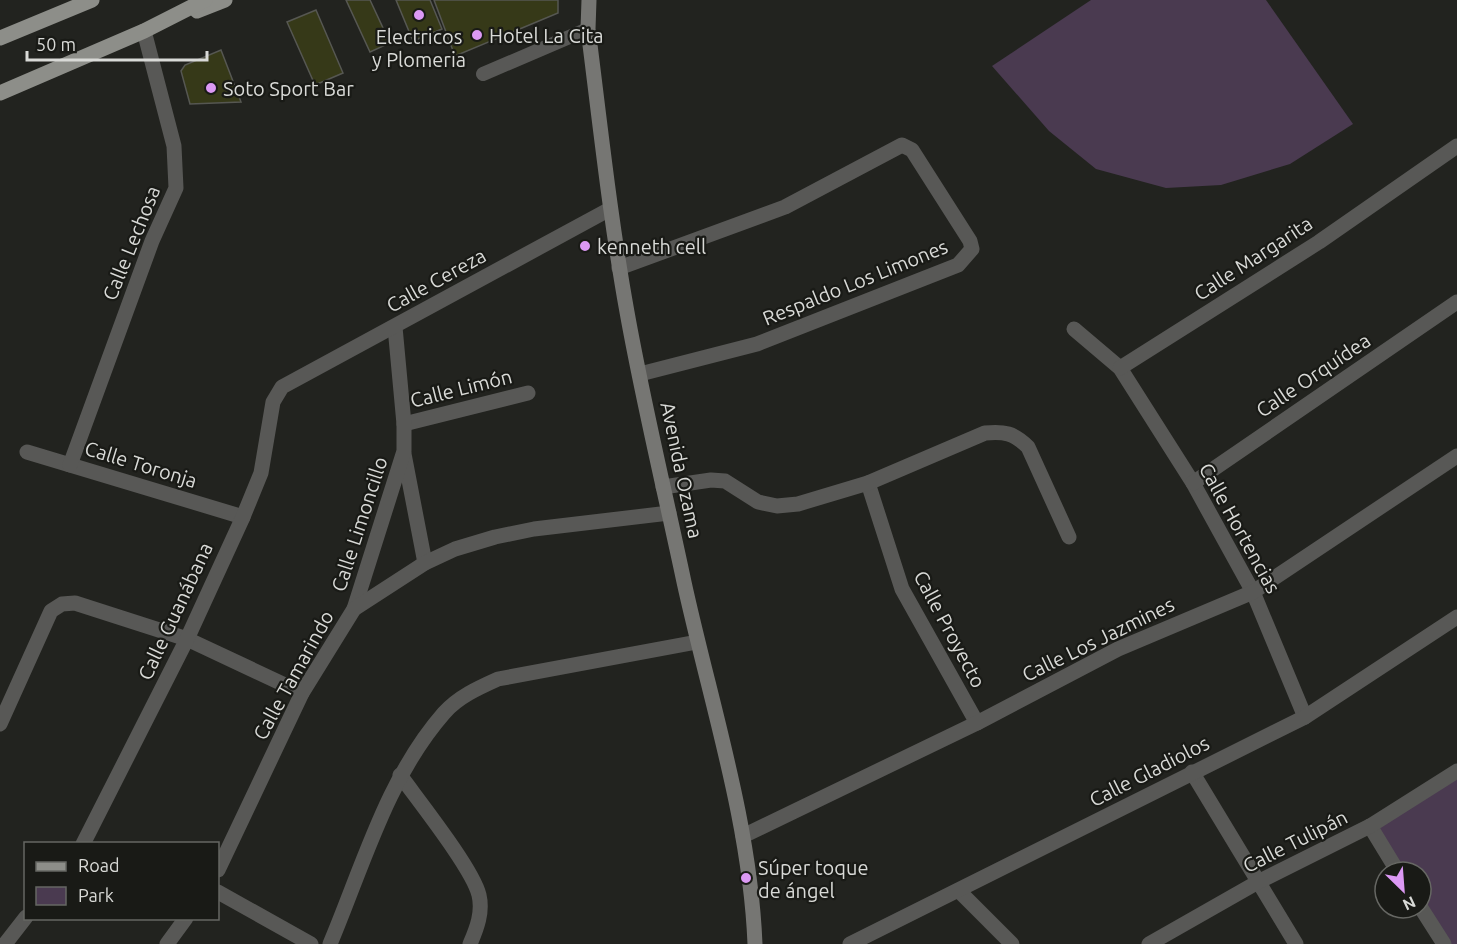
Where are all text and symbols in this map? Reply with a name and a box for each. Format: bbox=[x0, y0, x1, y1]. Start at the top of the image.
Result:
marker: Electricos y Plomeria bbox=[412, 8, 426, 22]
scale bar bbox=[27, 24, 207, 62]
place label: Hotel La Cita bbox=[489, 24, 604, 47]
place label: Electricos y Plomeria bbox=[372, 25, 466, 71]
marker: Hotel La Cita bbox=[470, 28, 484, 42]
text: 50 m bbox=[36, 34, 76, 54]
place label: Soto Sport Bar bbox=[223, 77, 354, 100]
marker: Soto Sport Bar bbox=[204, 81, 218, 95]
street label: Calle Lechosa bbox=[98, 182, 164, 304]
street label: Calle Margarita bbox=[1190, 211, 1316, 305]
street label: Respaldo Los Limones bbox=[759, 234, 951, 330]
place label: kenneth cell bbox=[597, 235, 706, 258]
marker: kenneth cell bbox=[578, 239, 592, 253]
street label: Calle Cereza bbox=[382, 243, 490, 317]
street label: Calle Orquídea bbox=[1252, 328, 1374, 422]
street label: Calle Limón bbox=[408, 364, 514, 412]
street label: Avenida Ozama bbox=[656, 400, 708, 540]
street label: Calle Toronja bbox=[82, 436, 200, 492]
street label: Calle Limoncillo bbox=[326, 454, 392, 594]
street label: Calle Hortencias bbox=[1195, 459, 1285, 597]
street label: Calle Guanábana bbox=[133, 539, 217, 683]
street label: Calle Proyecto bbox=[909, 567, 991, 691]
street label: Calle Los Jazmines bbox=[1018, 592, 1178, 686]
street label: Calle Tamarindo bbox=[248, 606, 338, 744]
street label: Calle Gladiolos bbox=[1085, 731, 1213, 811]
street label: Calle Tulipán bbox=[1239, 805, 1351, 877]
legend bbox=[24, 842, 219, 920]
text: Road bbox=[78, 855, 120, 875]
place label: Súper toque de ángel bbox=[758, 856, 868, 902]
north arrow bbox=[1373, 860, 1433, 920]
marker: Súper toque de ángel bbox=[739, 871, 753, 885]
text: Park bbox=[78, 885, 114, 905]
text: N bbox=[1400, 893, 1419, 914]

